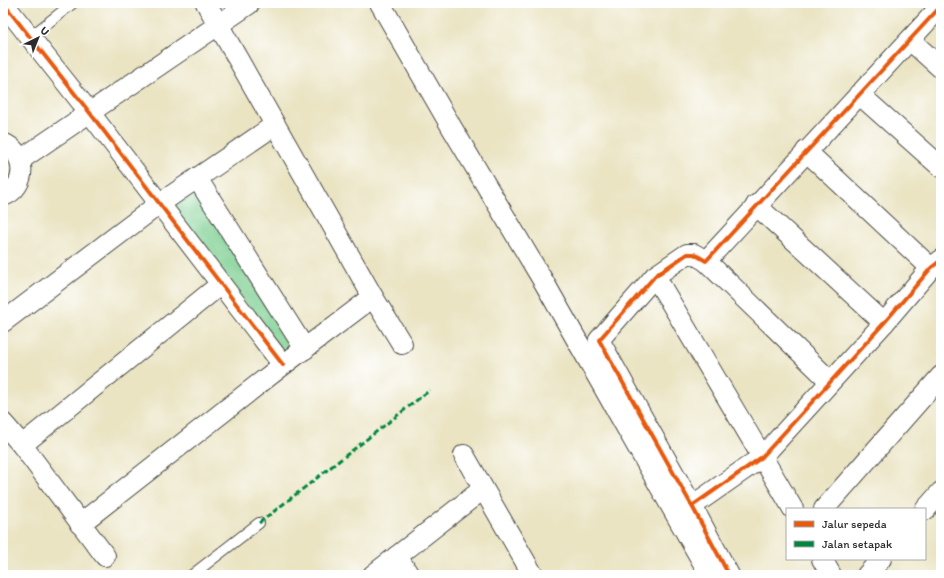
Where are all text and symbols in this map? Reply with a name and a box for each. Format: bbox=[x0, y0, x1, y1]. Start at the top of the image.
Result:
north arrow bbox=[18, 18, 58, 58]
text: U bbox=[37, 24, 52, 38]
legend bbox=[786, 508, 926, 560]
text: Jalur sepeda bbox=[822, 517, 887, 531]
text: Jalan setapak bbox=[822, 537, 893, 551]

